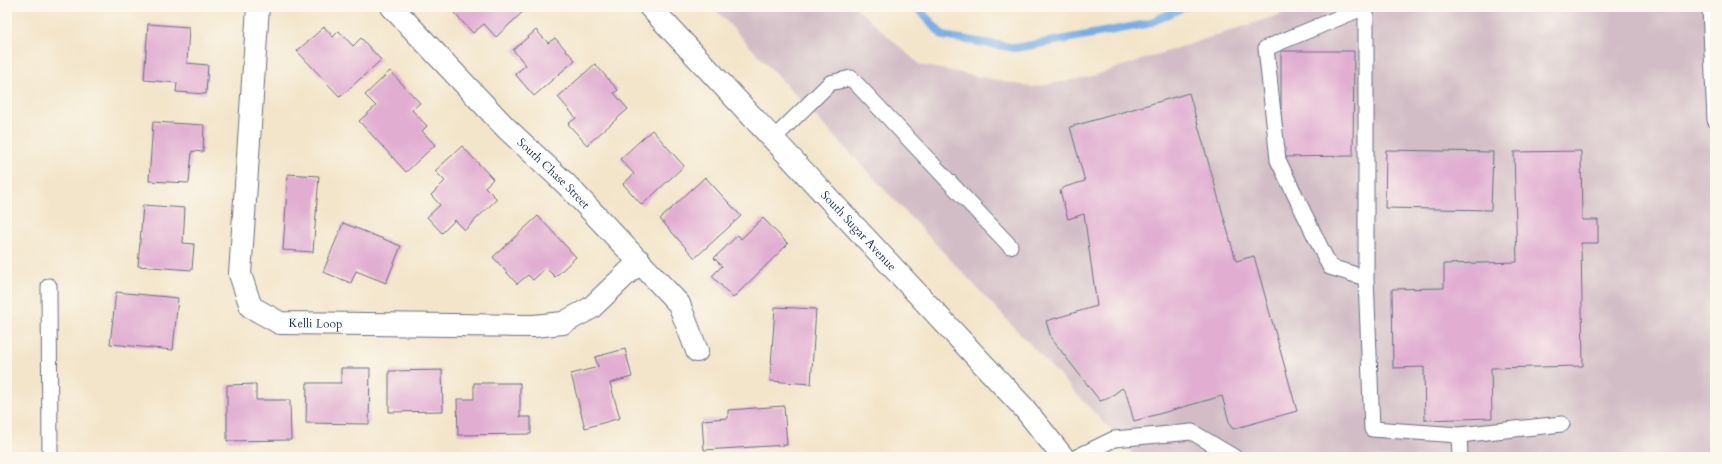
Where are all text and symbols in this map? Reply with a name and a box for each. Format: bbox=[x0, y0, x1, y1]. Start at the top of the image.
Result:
street label: South Chase Street bbox=[514, 135, 593, 212]
street label: South Sugar Avenue bbox=[817, 187, 900, 274]
street label: Kelli Loop bbox=[289, 315, 342, 332]

